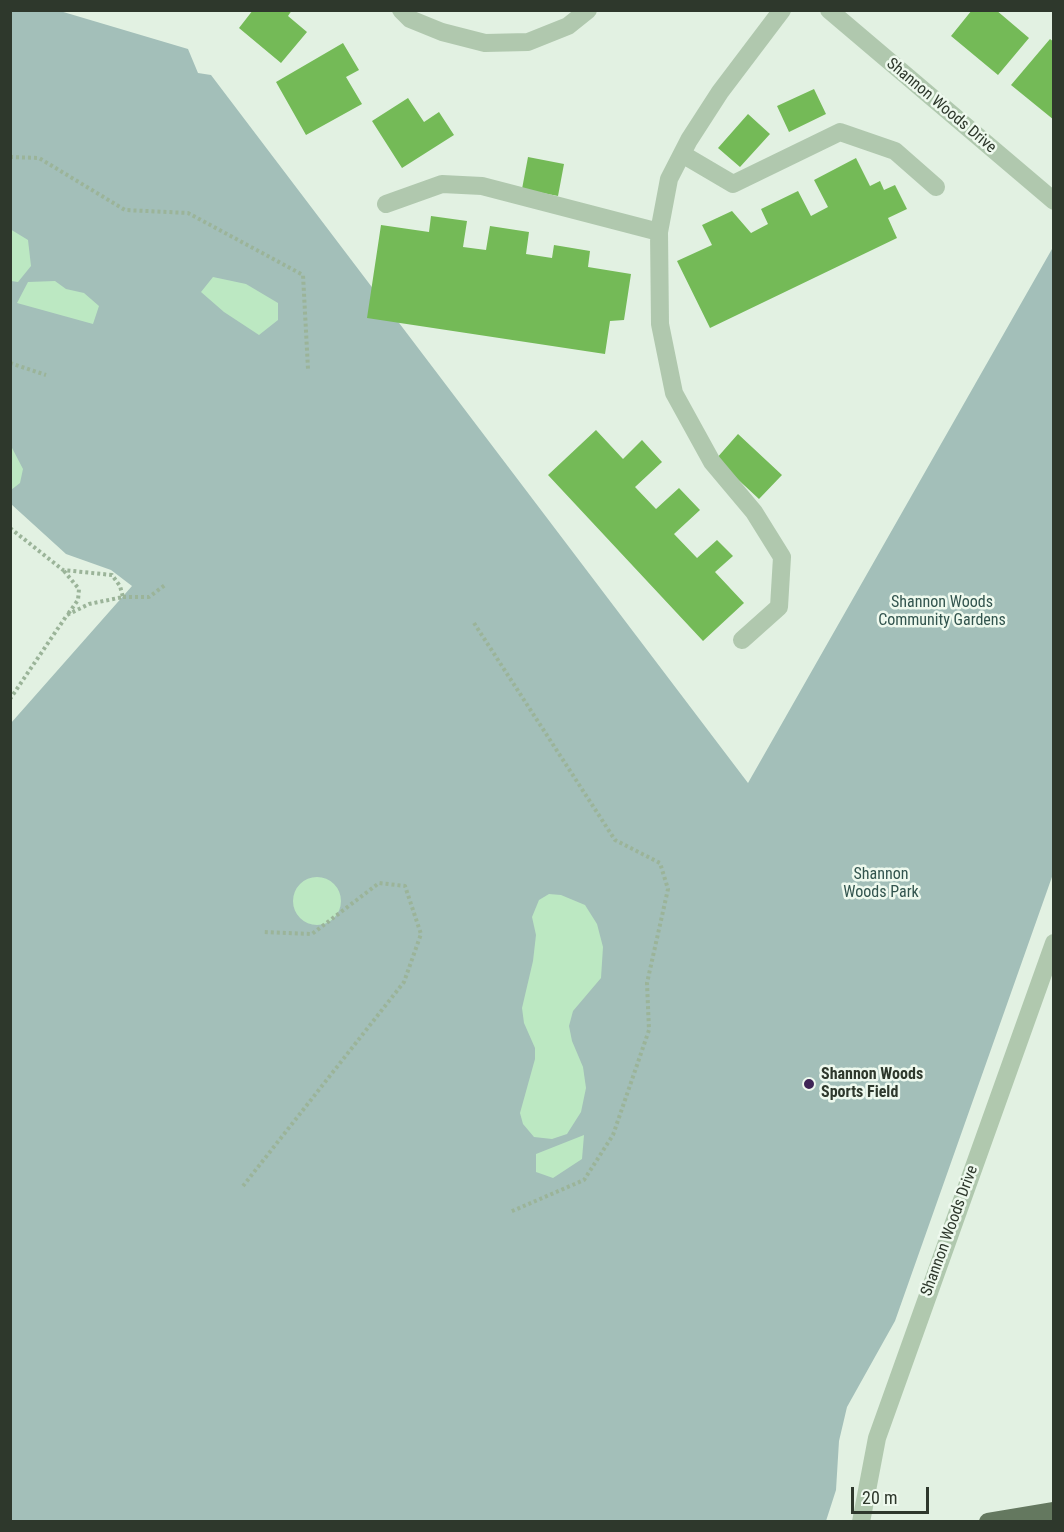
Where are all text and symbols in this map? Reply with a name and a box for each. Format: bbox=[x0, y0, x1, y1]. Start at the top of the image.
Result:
street label: Shannon Woods Drive bbox=[882, 54, 1000, 158]
park label: Shannon Woods Community Gardens bbox=[878, 593, 1006, 631]
park label: Shannon Woods Park bbox=[843, 865, 919, 903]
place label: Shannon Woods Sports Field bbox=[821, 1065, 923, 1103]
marker: Shannon Woods Sports Field bbox=[802, 1077, 816, 1091]
street label: Shannon Woods Drive bbox=[917, 1163, 983, 1299]
scale bar bbox=[854, 1475, 932, 1513]
text: 20 m bbox=[862, 1487, 897, 1508]

